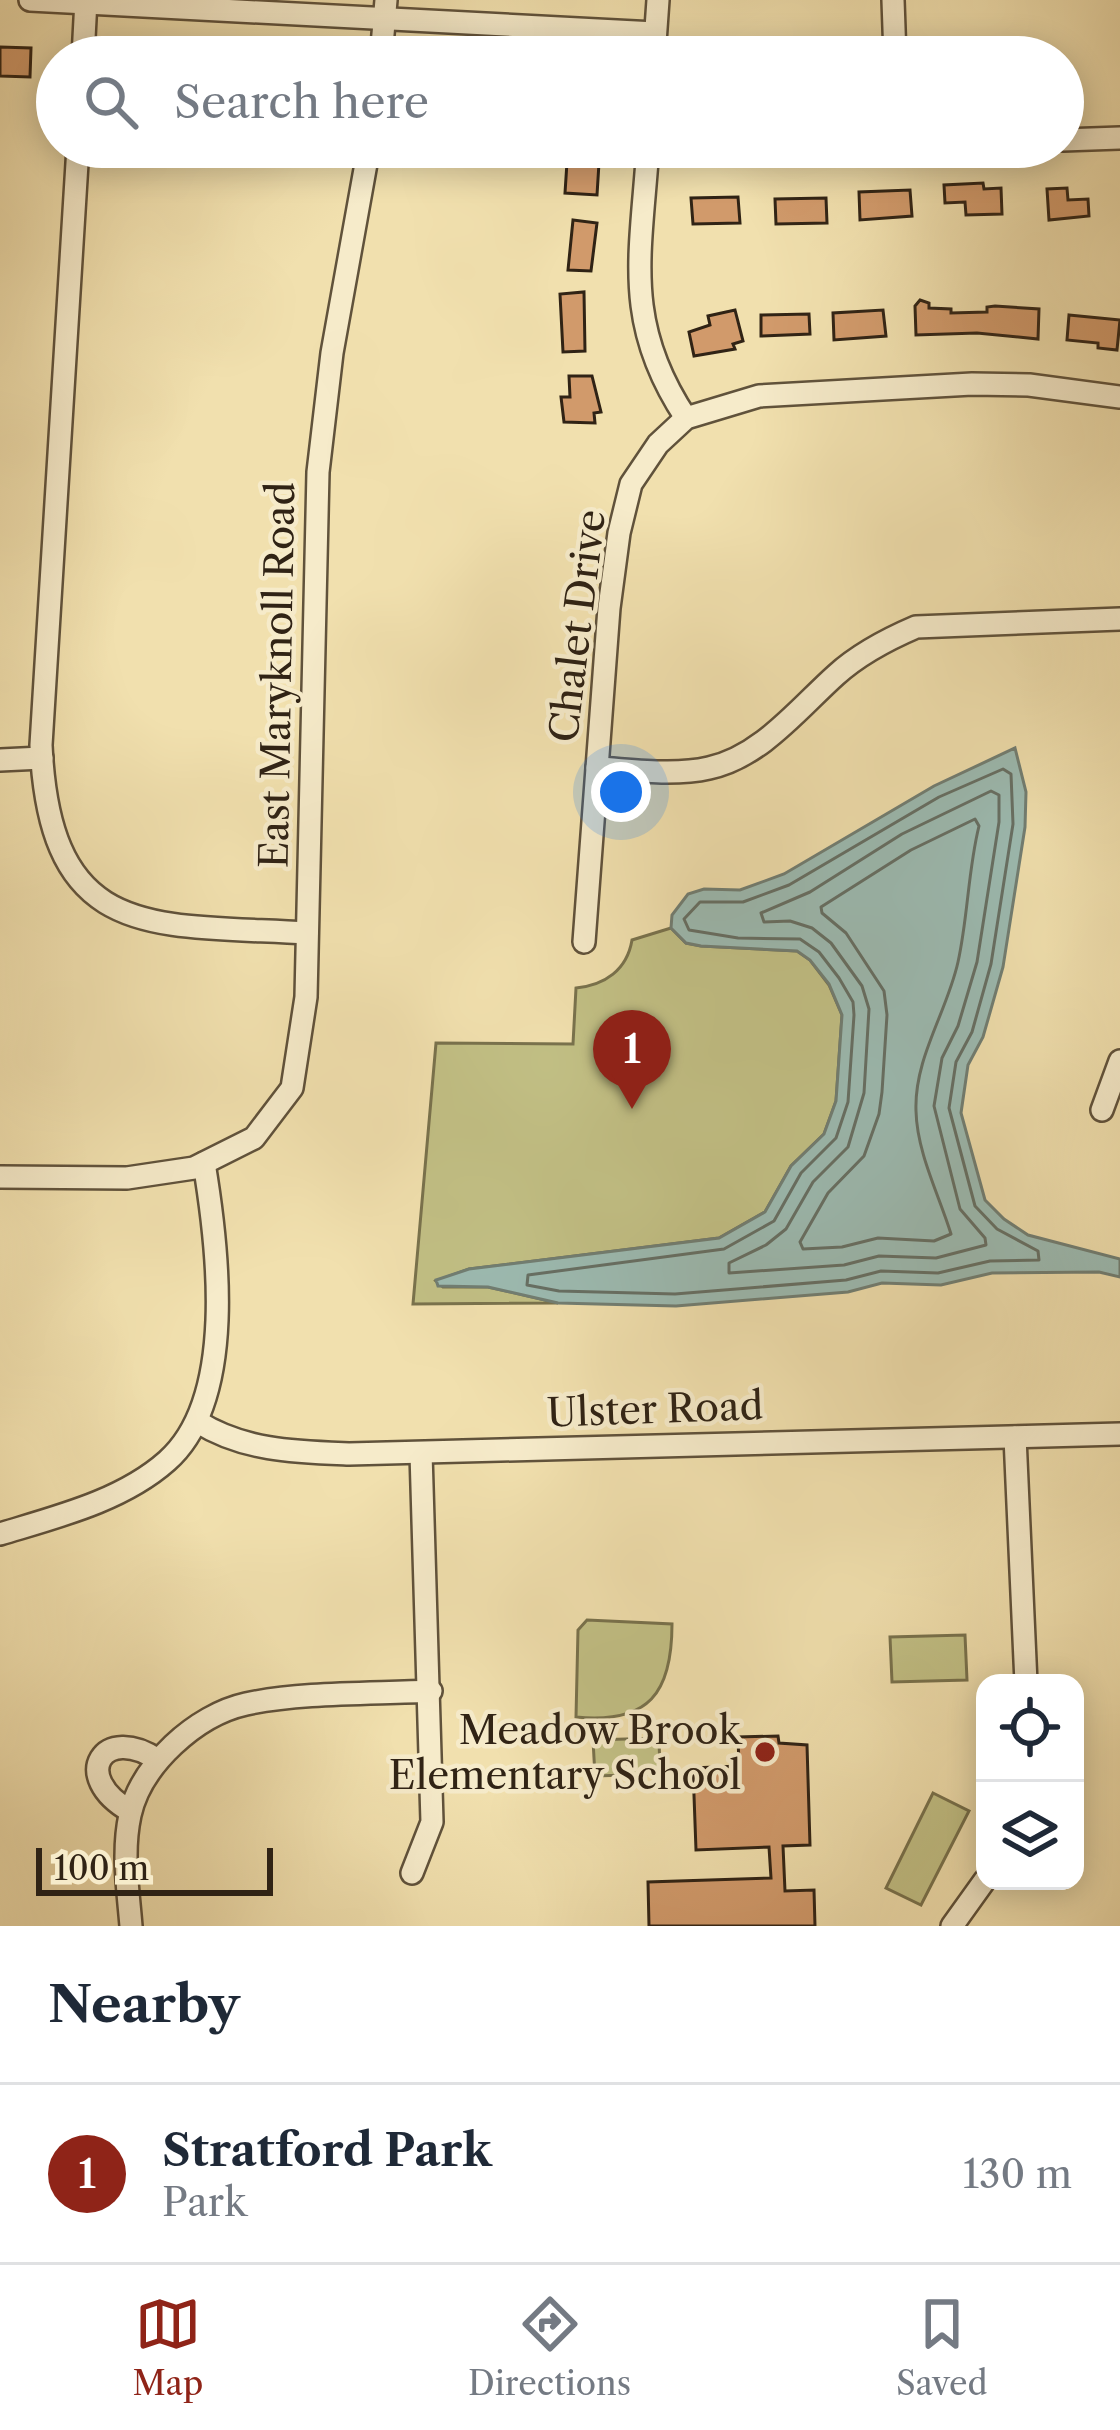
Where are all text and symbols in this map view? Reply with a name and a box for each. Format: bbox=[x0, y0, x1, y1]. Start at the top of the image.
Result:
search box bbox=[36, 36, 1084, 168]
icon: search bbox=[78, 69, 144, 135]
text: Search here bbox=[174, 74, 429, 130]
street label: East Maryknoll Road bbox=[250, 481, 304, 869]
street label: Chalet Drive bbox=[539, 507, 615, 745]
your location bbox=[591, 762, 651, 822]
pin: 1 bbox=[593, 1010, 671, 1109]
street label: Ulster Road bbox=[546, 1381, 764, 1437]
map controls bbox=[976, 1674, 1084, 1890]
button: locate bbox=[976, 1674, 1084, 1782]
place label: Meadow Brook Elementary School bbox=[389, 1706, 742, 1799]
marker: Meadow Brook Elementary School bbox=[752, 1739, 778, 1765]
button: layers bbox=[976, 1782, 1084, 1890]
scale bar bbox=[36, 1842, 273, 1895]
text: 100 m bbox=[54, 1848, 149, 1889]
text: Nearby bbox=[48, 1973, 240, 2035]
text: Stratford Park bbox=[162, 2122, 492, 2178]
text: 1 bbox=[78, 2150, 96, 2198]
text: 130 m bbox=[963, 2150, 1072, 2198]
text: Park bbox=[162, 2178, 247, 2226]
tab: Map bbox=[132, 2291, 203, 2404]
tab: Directions bbox=[468, 2291, 631, 2404]
tab: Saved bbox=[896, 2291, 988, 2404]

